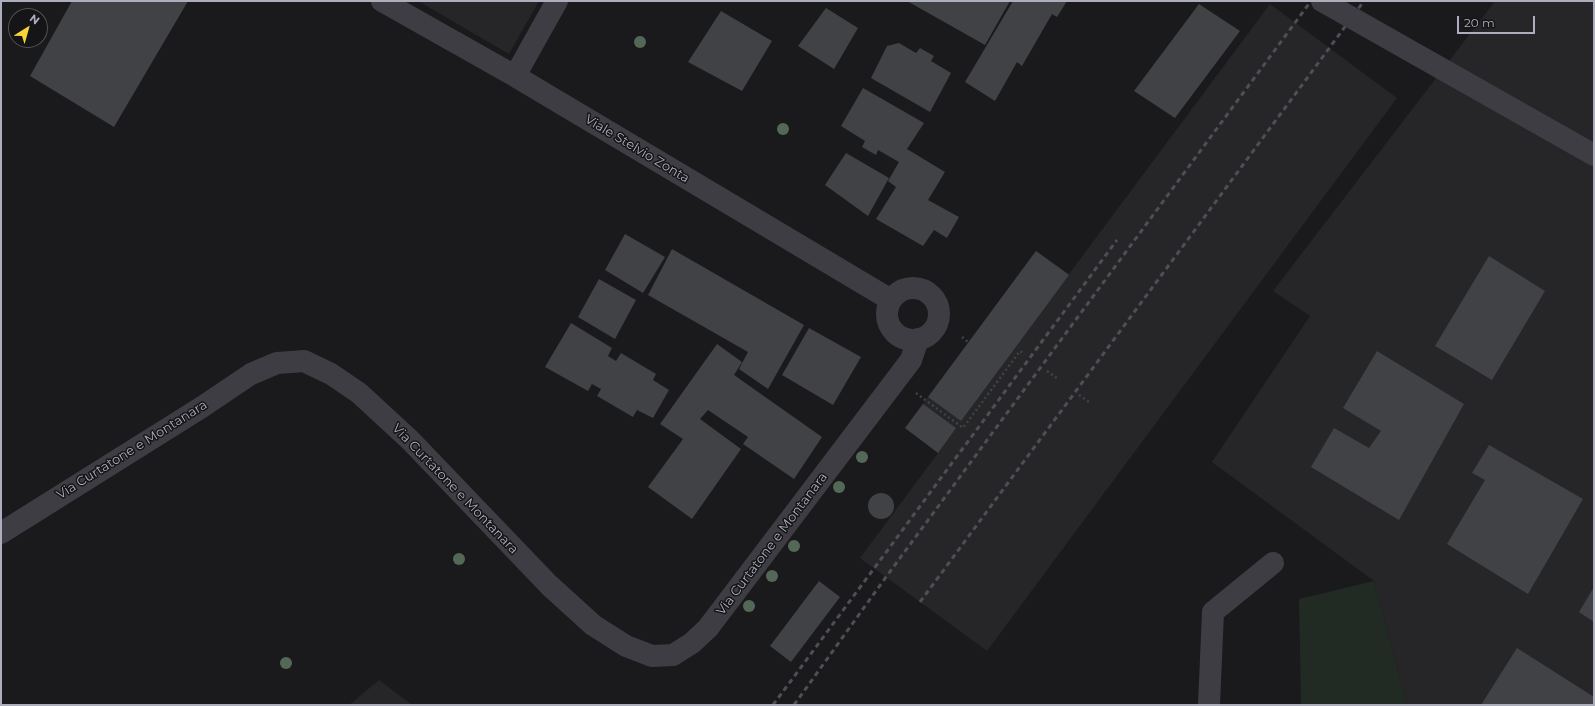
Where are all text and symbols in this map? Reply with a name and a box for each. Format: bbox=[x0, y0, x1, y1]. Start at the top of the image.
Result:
north arrow bbox=[8, 8, 48, 48]
scale bar bbox=[1459, 8, 1537, 34]
text: N bbox=[27, 11, 42, 27]
text: 20 m bbox=[1464, 15, 1495, 30]
street label: Viale Stelvio Zonta bbox=[582, 112, 692, 186]
street label: Via Curtatone e Montanara bbox=[54, 397, 210, 503]
street label: Via Curtatone e Montanara bbox=[389, 421, 521, 557]
street label: Via Curtatone e Montanara bbox=[713, 470, 831, 618]

